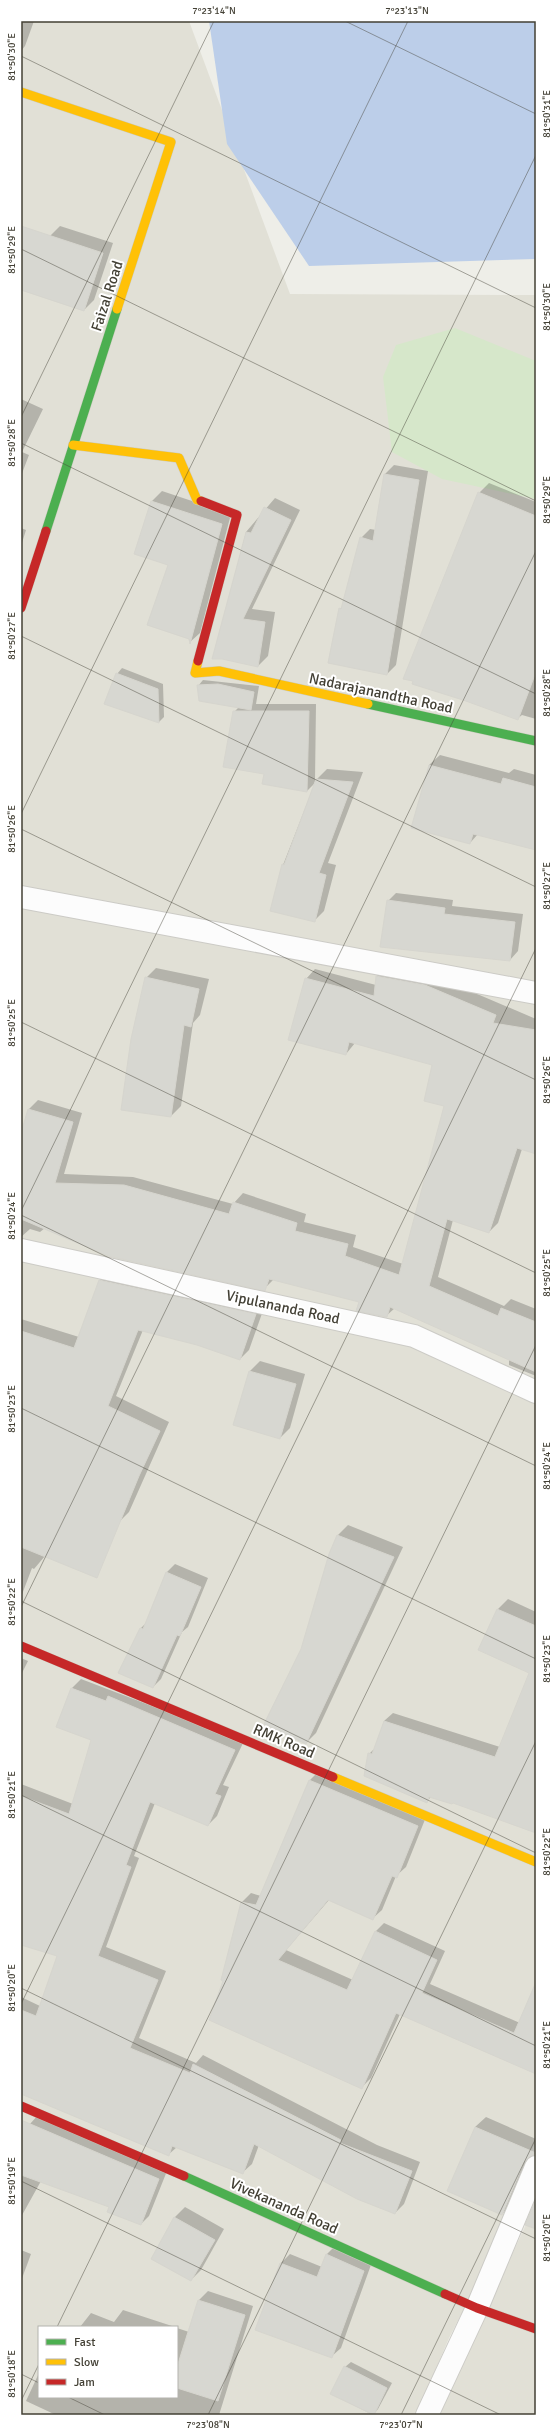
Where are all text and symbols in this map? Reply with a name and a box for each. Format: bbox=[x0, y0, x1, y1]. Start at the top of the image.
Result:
text: 7°23'14"N bbox=[192, 5, 236, 17]
text: 7°23'13"N bbox=[385, 5, 429, 17]
text: 81°50'30"E bbox=[6, 33, 18, 81]
text: 81°50'31"E bbox=[541, 90, 553, 138]
text: 81°50'29"E bbox=[6, 226, 18, 274]
street label: Faizal Road bbox=[87, 258, 127, 334]
text: 81°50'30"E bbox=[541, 283, 553, 331]
text: 81°50'28"E bbox=[6, 419, 18, 467]
text: 81°50'29"E bbox=[541, 476, 553, 524]
text: 81°50'27"E bbox=[6, 612, 18, 660]
street label: Nadarajanandtha Road bbox=[307, 669, 455, 717]
text: 81°50'28"E bbox=[541, 669, 553, 717]
text: 81°50'26"E bbox=[6, 805, 18, 853]
text: 81°50'27"E bbox=[541, 862, 553, 910]
text: 81°50'25"E bbox=[6, 999, 18, 1047]
text: 81°50'26"E bbox=[541, 1056, 553, 1104]
text: 81°50'24"E bbox=[6, 1192, 18, 1240]
text: 81°50'25"E bbox=[541, 1249, 553, 1297]
street label: Vipulananda Road bbox=[224, 1286, 342, 1328]
text: 81°50'23"E bbox=[6, 1385, 18, 1433]
text: 81°50'24"E bbox=[541, 1442, 553, 1490]
text: 81°50'22"E bbox=[6, 1578, 18, 1626]
text: 81°50'23"E bbox=[541, 1635, 553, 1683]
street label: RMK Road bbox=[250, 1720, 318, 1762]
text: 81°50'21"E bbox=[6, 1771, 18, 1819]
text: 81°50'22"E bbox=[541, 1828, 553, 1876]
text: 81°50'20"E bbox=[6, 1964, 18, 2012]
text: 81°50'21"E bbox=[541, 2021, 553, 2069]
text: 81°50'19"E bbox=[6, 2157, 18, 2205]
street label: Vivekananda Road bbox=[227, 2174, 341, 2238]
text: 81°50'20"E bbox=[541, 2214, 553, 2262]
legend bbox=[38, 2326, 178, 2398]
text: Fast bbox=[74, 2335, 95, 2350]
text: 81°50'18"E bbox=[6, 2350, 18, 2398]
text: Slow bbox=[74, 2355, 99, 2370]
text: Jam bbox=[74, 2375, 95, 2390]
text: 7°23'08"N bbox=[186, 2419, 230, 2431]
text: 7°23'07"N bbox=[379, 2419, 423, 2431]

